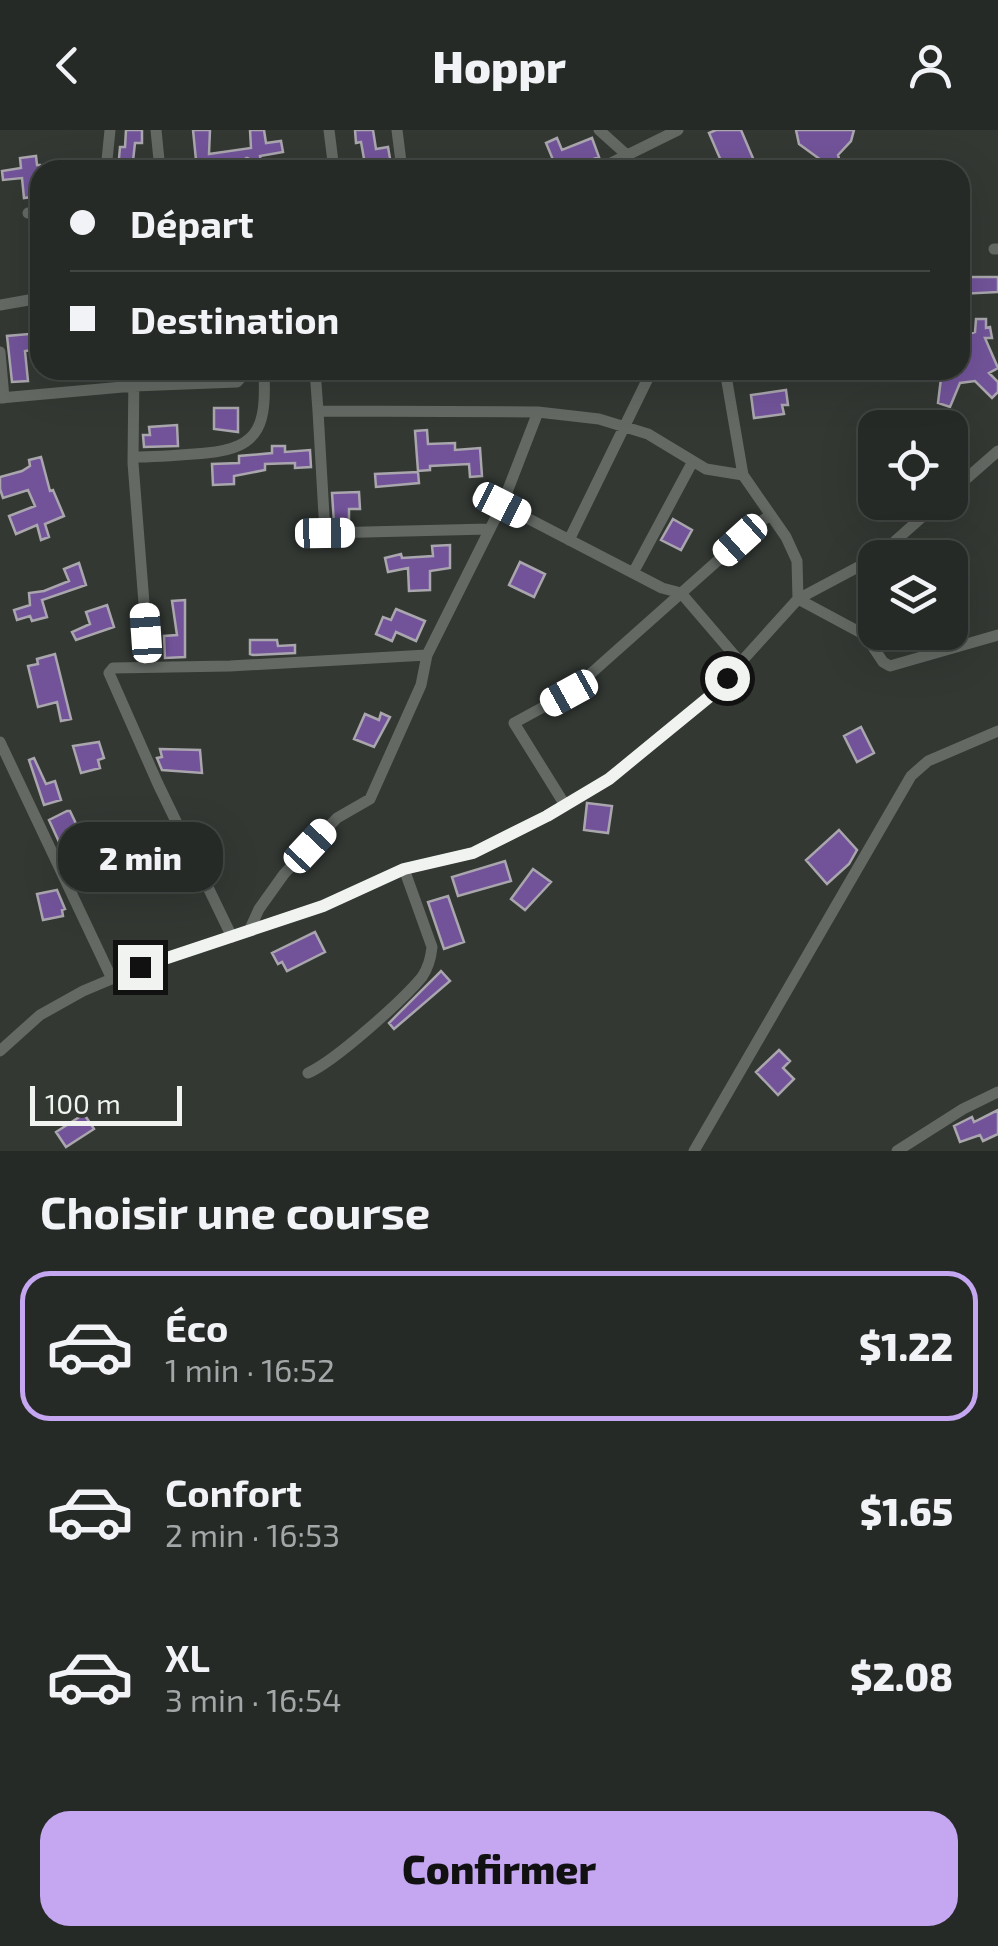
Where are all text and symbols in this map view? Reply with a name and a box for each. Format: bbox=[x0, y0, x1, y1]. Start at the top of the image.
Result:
icon: back bbox=[40, 38, 95, 93]
text: Hoppr bbox=[432, 38, 566, 92]
icon: person bbox=[903, 38, 958, 93]
text: Départ bbox=[130, 200, 254, 246]
text: Destination bbox=[130, 296, 339, 342]
map controls bbox=[858, 410, 968, 650]
button: locate bbox=[858, 410, 968, 520]
car bbox=[468, 478, 536, 532]
car bbox=[708, 509, 772, 571]
car bbox=[295, 517, 355, 549]
button: layers bbox=[858, 540, 968, 650]
car bbox=[129, 602, 163, 664]
route start bbox=[705, 656, 750, 701]
car bbox=[535, 665, 603, 721]
car bbox=[279, 814, 341, 878]
callout: 2 min bbox=[58, 822, 222, 892]
text: 2 min bbox=[99, 838, 182, 876]
route end bbox=[118, 945, 163, 990]
scale bar bbox=[30, 1081, 182, 1126]
text: 100 m bbox=[45, 1086, 121, 1120]
text: Choisir une course bbox=[40, 1184, 430, 1238]
icon: car bbox=[45, 1301, 135, 1391]
text: Éco bbox=[165, 1304, 228, 1350]
text: $1.22 bbox=[859, 1323, 953, 1369]
text: 1 min · 16:52 bbox=[165, 1350, 335, 1388]
icon: car bbox=[45, 1466, 135, 1556]
text: Confort bbox=[165, 1469, 302, 1515]
text: $1.65 bbox=[860, 1488, 953, 1534]
text: 2 min · 16:53 bbox=[165, 1515, 340, 1553]
icon: car bbox=[45, 1631, 135, 1721]
text: XL bbox=[165, 1634, 210, 1680]
text: $2.08 bbox=[850, 1653, 953, 1699]
text: 3 min · 16:54 bbox=[165, 1680, 342, 1718]
button: Confirmer bbox=[40, 1811, 958, 1926]

